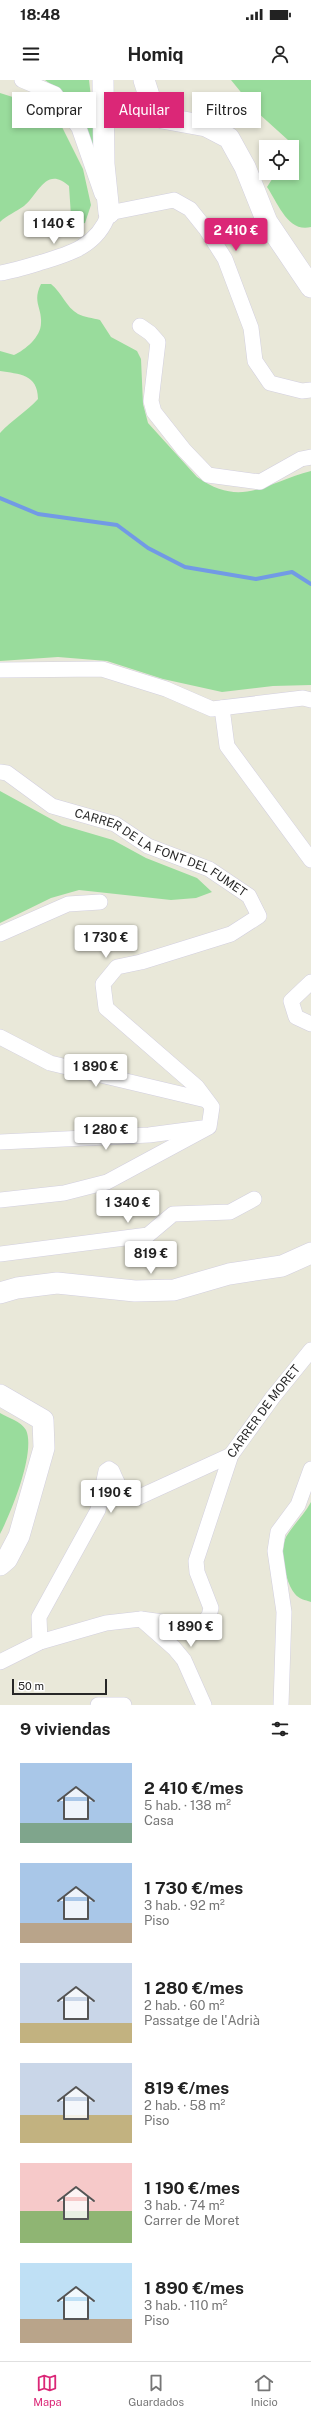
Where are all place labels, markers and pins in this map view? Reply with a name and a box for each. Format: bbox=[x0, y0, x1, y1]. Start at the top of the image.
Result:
pin: 1 140 € bbox=[17, 211, 91, 245]
pin: 2 410 € bbox=[199, 218, 273, 252]
pin: 1 730 € bbox=[69, 925, 143, 959]
pin: 1 890 € bbox=[59, 1054, 133, 1088]
pin: 1 280 € bbox=[69, 1117, 143, 1151]
pin: 1 340 € bbox=[91, 1190, 165, 1224]
pin: 819 € bbox=[123, 1241, 179, 1275]
pin: 1 190 € bbox=[74, 1480, 148, 1514]
pin: 1 890 € bbox=[154, 1614, 228, 1648]

